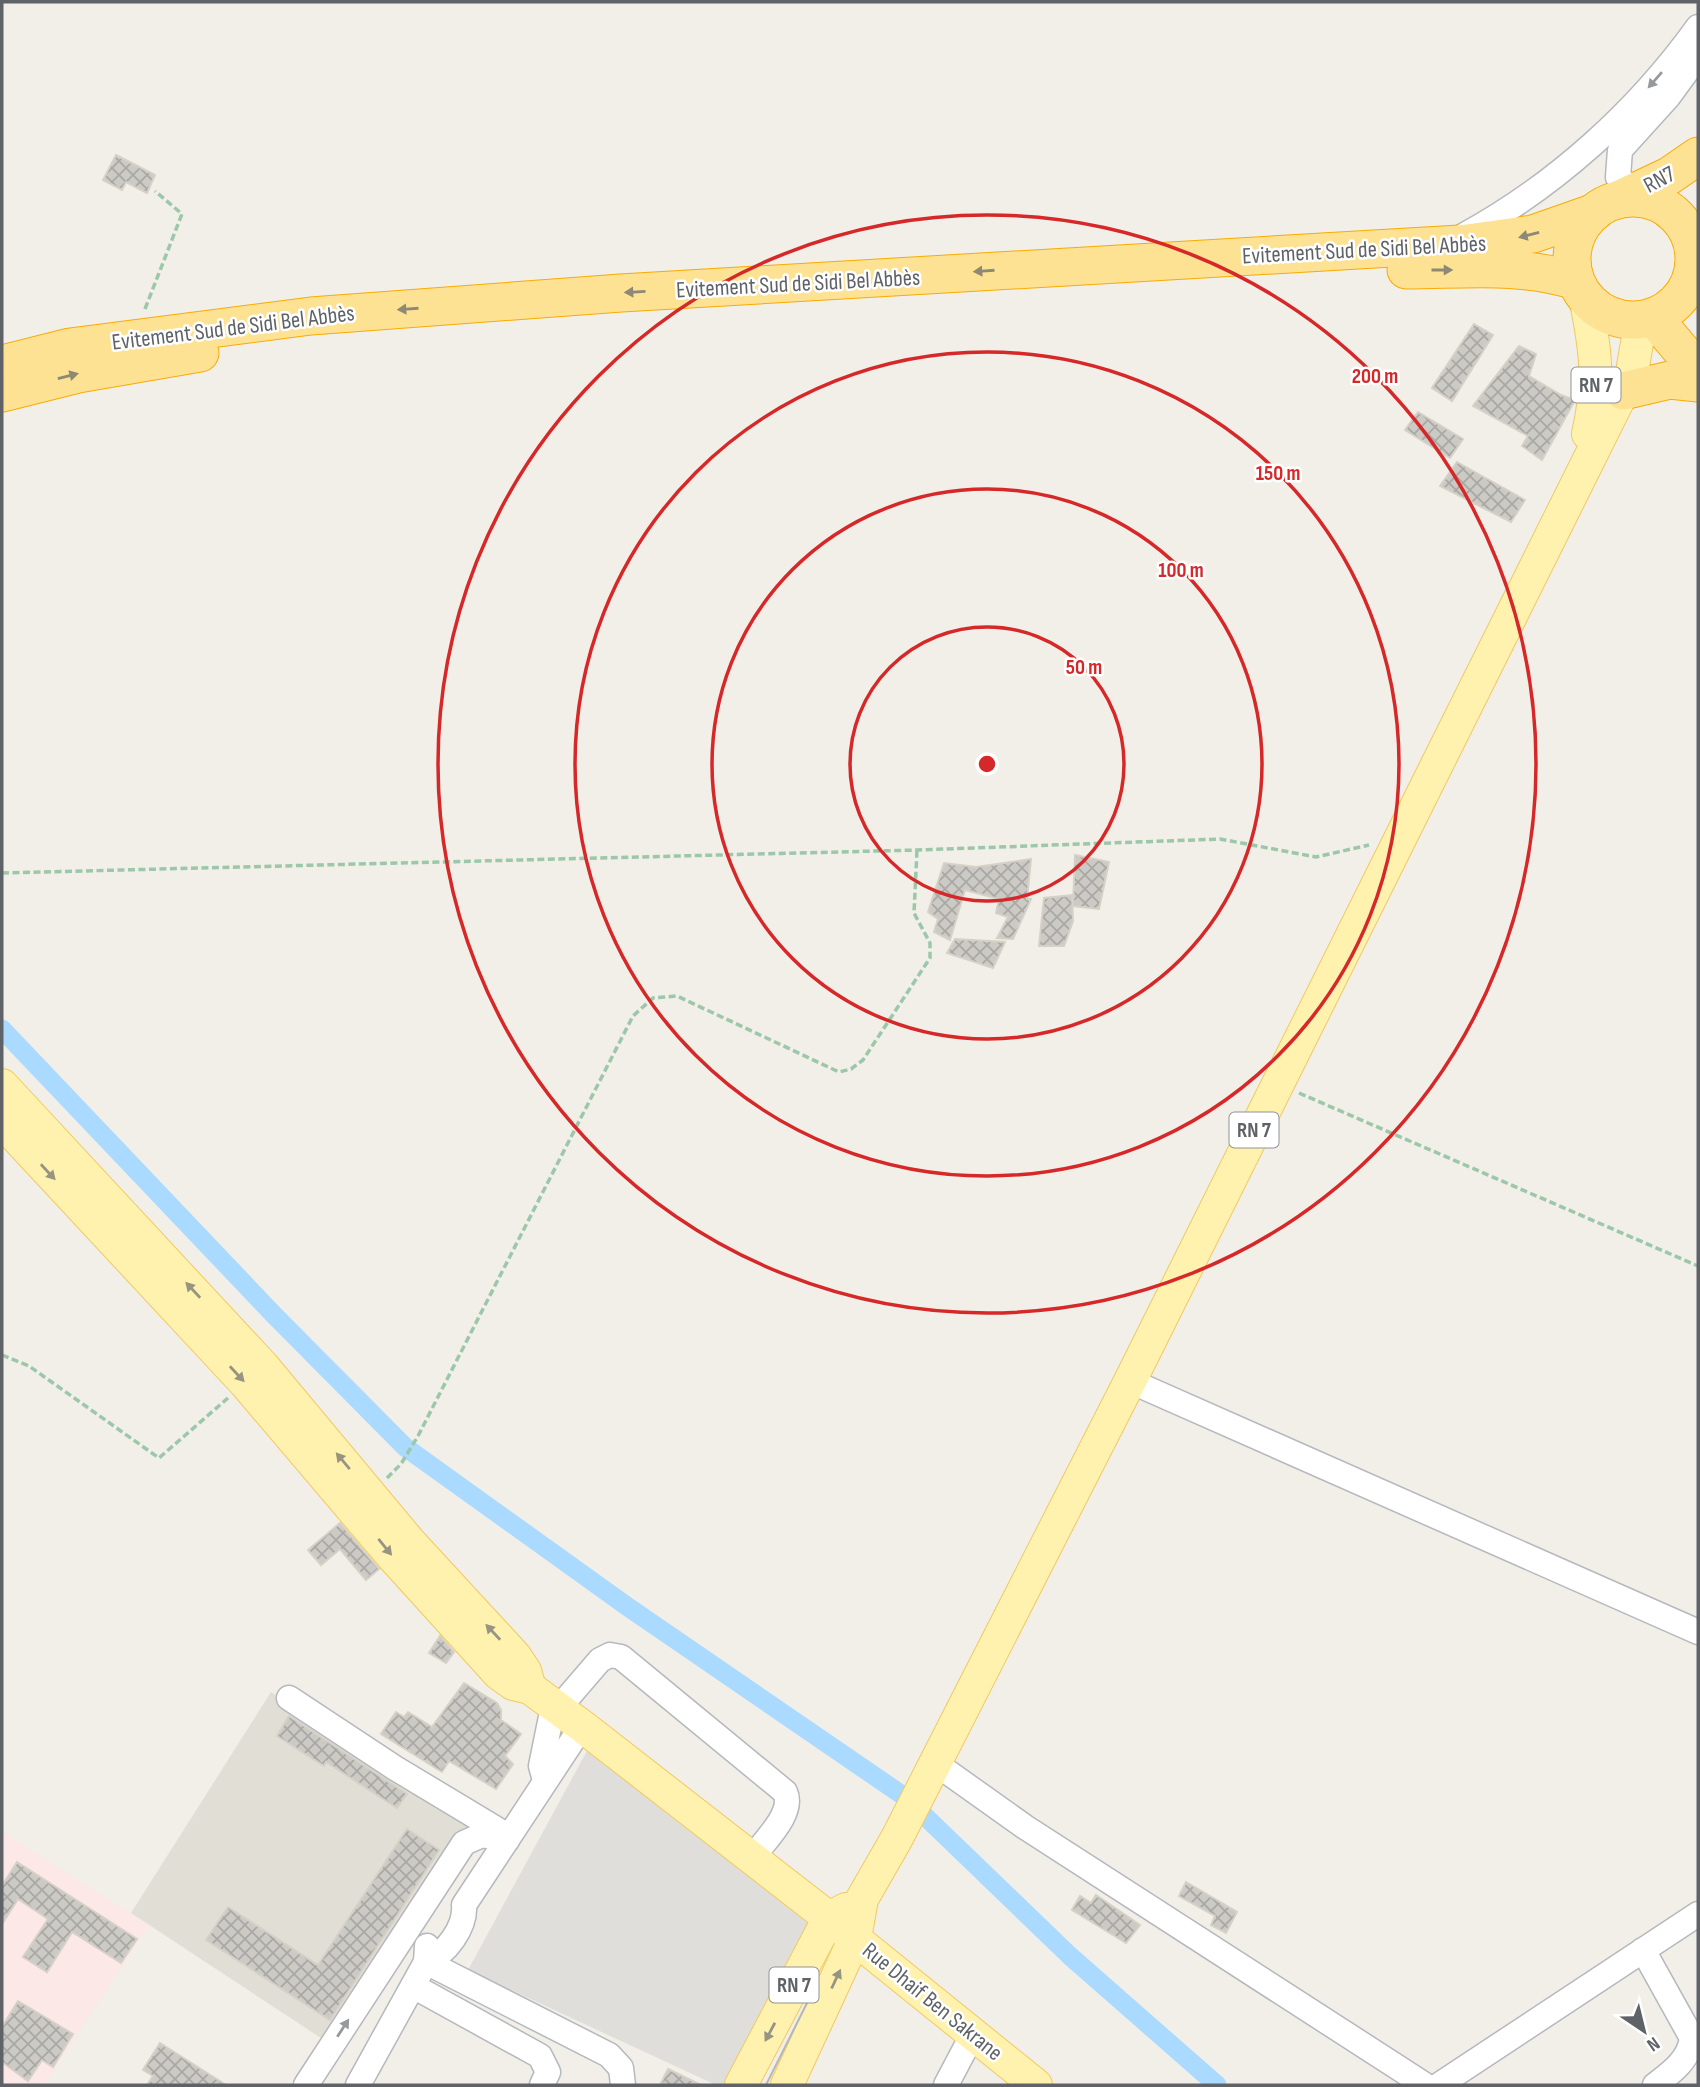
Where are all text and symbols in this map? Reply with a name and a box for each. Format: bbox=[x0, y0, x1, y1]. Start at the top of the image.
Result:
one-way arrow bbox=[1648, 71, 1663, 88]
street label: RN7 bbox=[1639, 160, 1680, 200]
street label: Evitement Sud de Sidi Bel Abbès bbox=[1241, 230, 1487, 270]
one-way arrow bbox=[1518, 230, 1540, 241]
street label: Evitement Sud de Sidi Bel Abbès bbox=[675, 264, 921, 304]
one-way arrow bbox=[1431, 264, 1453, 276]
one-way arrow bbox=[973, 266, 995, 277]
one-way arrow bbox=[624, 287, 646, 298]
street label: Evitement Sud de Sidi Bel Abbès bbox=[110, 299, 356, 357]
one-way arrow bbox=[397, 304, 419, 315]
text: 200 m bbox=[1352, 364, 1398, 389]
road number: RN 7 bbox=[1572, 368, 1620, 402]
one-way arrow bbox=[57, 370, 79, 381]
text: 150 m bbox=[1256, 461, 1300, 486]
text: 100 m bbox=[1158, 558, 1204, 583]
text: 50 m bbox=[1066, 655, 1102, 680]
centre of rings bbox=[975, 752, 999, 776]
road number: RN 7 bbox=[1230, 1112, 1278, 1148]
one-way arrow bbox=[40, 1163, 56, 1180]
one-way arrow bbox=[186, 1282, 202, 1299]
one-way arrow bbox=[229, 1365, 245, 1382]
one-way arrow bbox=[336, 1453, 351, 1470]
one-way arrow bbox=[377, 1538, 392, 1556]
one-way arrow bbox=[485, 1624, 501, 1641]
street label: Rue Dhaif Ben Sakrane bbox=[857, 1937, 1008, 2067]
road number: RN 7 bbox=[770, 1968, 818, 2002]
one-way arrow bbox=[831, 1969, 842, 1989]
north arrow bbox=[1609, 1996, 1679, 2066]
one-way arrow bbox=[336, 2019, 350, 2037]
one-way arrow bbox=[764, 2022, 775, 2042]
text: N bbox=[1642, 2031, 1664, 2056]

